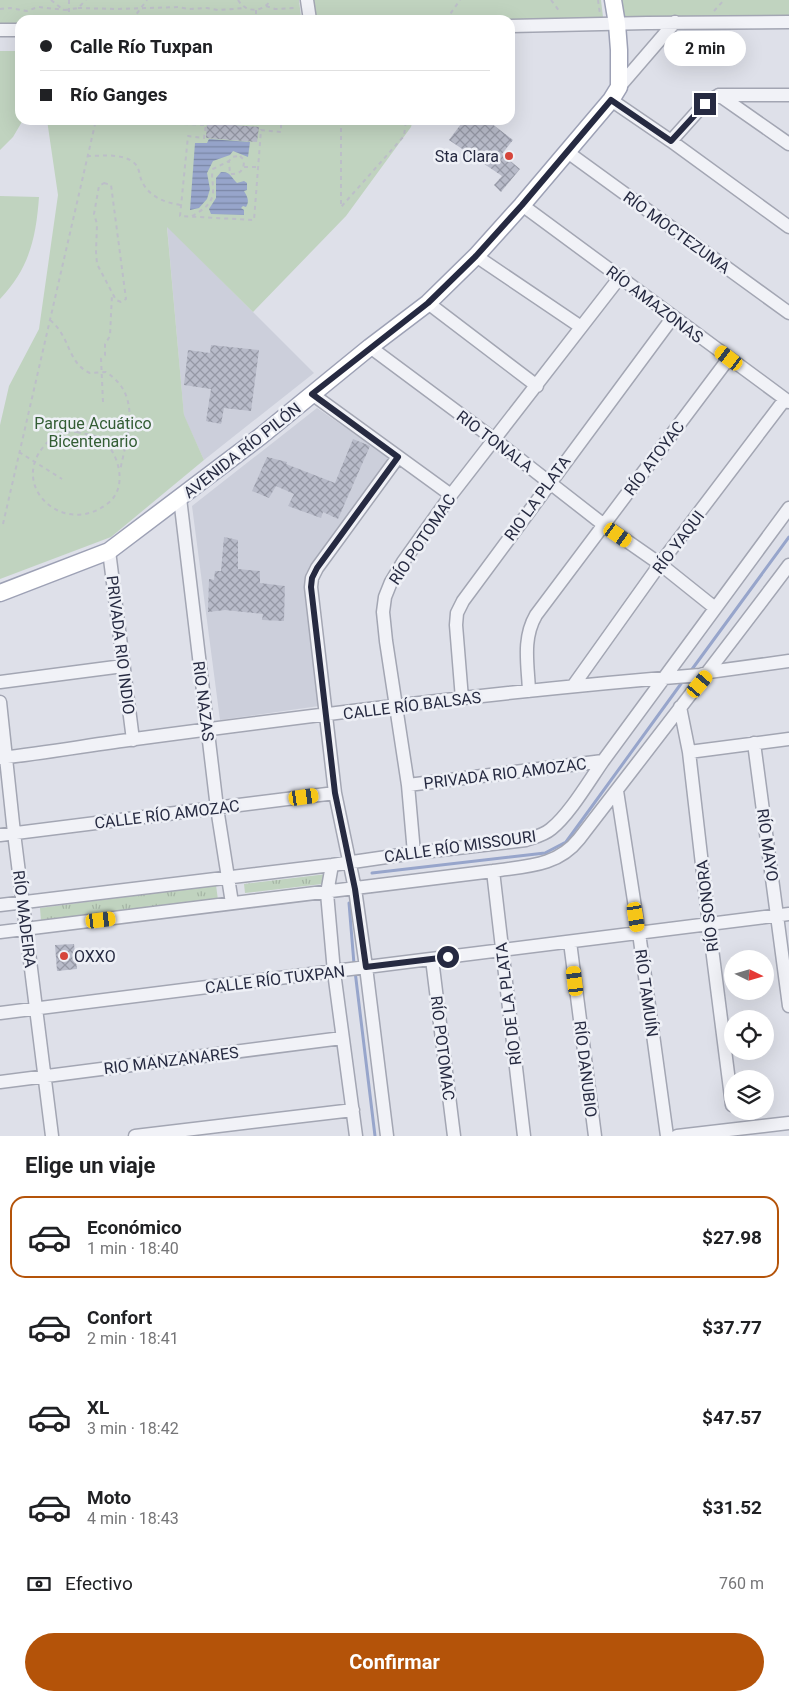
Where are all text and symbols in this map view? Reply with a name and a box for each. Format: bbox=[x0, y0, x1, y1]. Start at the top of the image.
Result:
callout: 2 min bbox=[664, 32, 746, 66]
text: Calle Río Tuxpan bbox=[70, 35, 213, 58]
text: 2 min bbox=[685, 39, 725, 58]
text: Río Ganges bbox=[70, 83, 167, 106]
route end bbox=[694, 93, 716, 115]
place label: Sta Clara bbox=[435, 147, 499, 166]
marker: Sta Clara bbox=[503, 150, 515, 162]
street label: RÍO MOCTEZUMA bbox=[620, 187, 734, 278]
street label: RÍO AMAZONAS bbox=[603, 262, 707, 347]
car bbox=[712, 343, 745, 373]
street label: AVENIDA RÍO PILÓN bbox=[179, 398, 305, 502]
street label: RIO TONALA bbox=[453, 407, 537, 477]
park label: Parque Acuático Bicentenario bbox=[34, 414, 152, 451]
street label: RÍO ATOYAC bbox=[620, 417, 689, 499]
street label: RIO LA PLATA bbox=[500, 452, 575, 544]
street label: RÍO POTOMAC bbox=[385, 490, 460, 588]
street label: RÍO YAQUI bbox=[648, 507, 708, 578]
car bbox=[601, 520, 634, 550]
street label: PRIVADA RIO INDIO bbox=[103, 574, 138, 716]
street label: RIO NAZAS bbox=[189, 660, 218, 742]
car bbox=[684, 668, 715, 700]
street label: CALLE RÍO BALSAS bbox=[342, 688, 482, 723]
street label: PRIVADA RIO AMOZAC bbox=[423, 754, 588, 793]
car bbox=[288, 787, 319, 807]
street label: CALLE RÍO AMOZAC bbox=[93, 796, 241, 833]
street label: RÍO MAYO bbox=[753, 807, 782, 883]
street label: CALLE RÍO MISSOURI bbox=[383, 826, 537, 867]
street label: RÍO SONORA bbox=[692, 858, 723, 953]
street label: RÍO MADEIRA bbox=[9, 869, 40, 969]
car bbox=[626, 901, 645, 933]
car bbox=[85, 911, 116, 929]
street label: RÍO DE LA PLATA bbox=[491, 941, 525, 1066]
route start bbox=[437, 946, 459, 968]
place label: OXXO bbox=[74, 947, 116, 966]
street label: RÍO TAMUÍN bbox=[631, 948, 662, 1038]
marker: OXXO bbox=[58, 950, 70, 962]
north arrow bbox=[724, 950, 774, 1000]
map controls bbox=[724, 950, 774, 1120]
street label: CALLE RÍO TUXPAN bbox=[204, 961, 346, 998]
car bbox=[565, 965, 584, 997]
street label: RÍO POTOMAC bbox=[427, 995, 458, 1101]
button: locate bbox=[724, 1010, 774, 1060]
street label: RÍO DANUBIO bbox=[570, 1020, 601, 1118]
street label: RIO MANZANARES bbox=[103, 1043, 240, 1078]
button: layers bbox=[724, 1070, 774, 1120]
text: Elige un viaje bbox=[25, 1153, 155, 1178]
icon: car bbox=[27, 1215, 72, 1260]
text: Económico bbox=[87, 1216, 182, 1239]
text: $27.98 bbox=[702, 1226, 762, 1249]
text: 1 min · 18:40 bbox=[87, 1239, 179, 1258]
icon: car bbox=[27, 1305, 72, 1350]
text: Confort bbox=[87, 1306, 152, 1329]
text: $37.77 bbox=[702, 1316, 762, 1339]
text: 2 min · 18:41 bbox=[87, 1329, 179, 1348]
icon: car bbox=[27, 1395, 72, 1440]
text: XL bbox=[87, 1396, 109, 1419]
text: $47.57 bbox=[702, 1406, 762, 1429]
text: 3 min · 18:42 bbox=[87, 1419, 179, 1438]
icon: car bbox=[27, 1485, 72, 1530]
text: Moto bbox=[87, 1486, 131, 1509]
text: $31.52 bbox=[702, 1496, 762, 1519]
text: 4 min · 18:43 bbox=[87, 1509, 179, 1528]
icon: cash bbox=[25, 1570, 53, 1598]
text: Efectivo bbox=[65, 1572, 133, 1595]
text: 760 m bbox=[719, 1574, 764, 1593]
button: Confirmar bbox=[25, 1633, 764, 1691]

